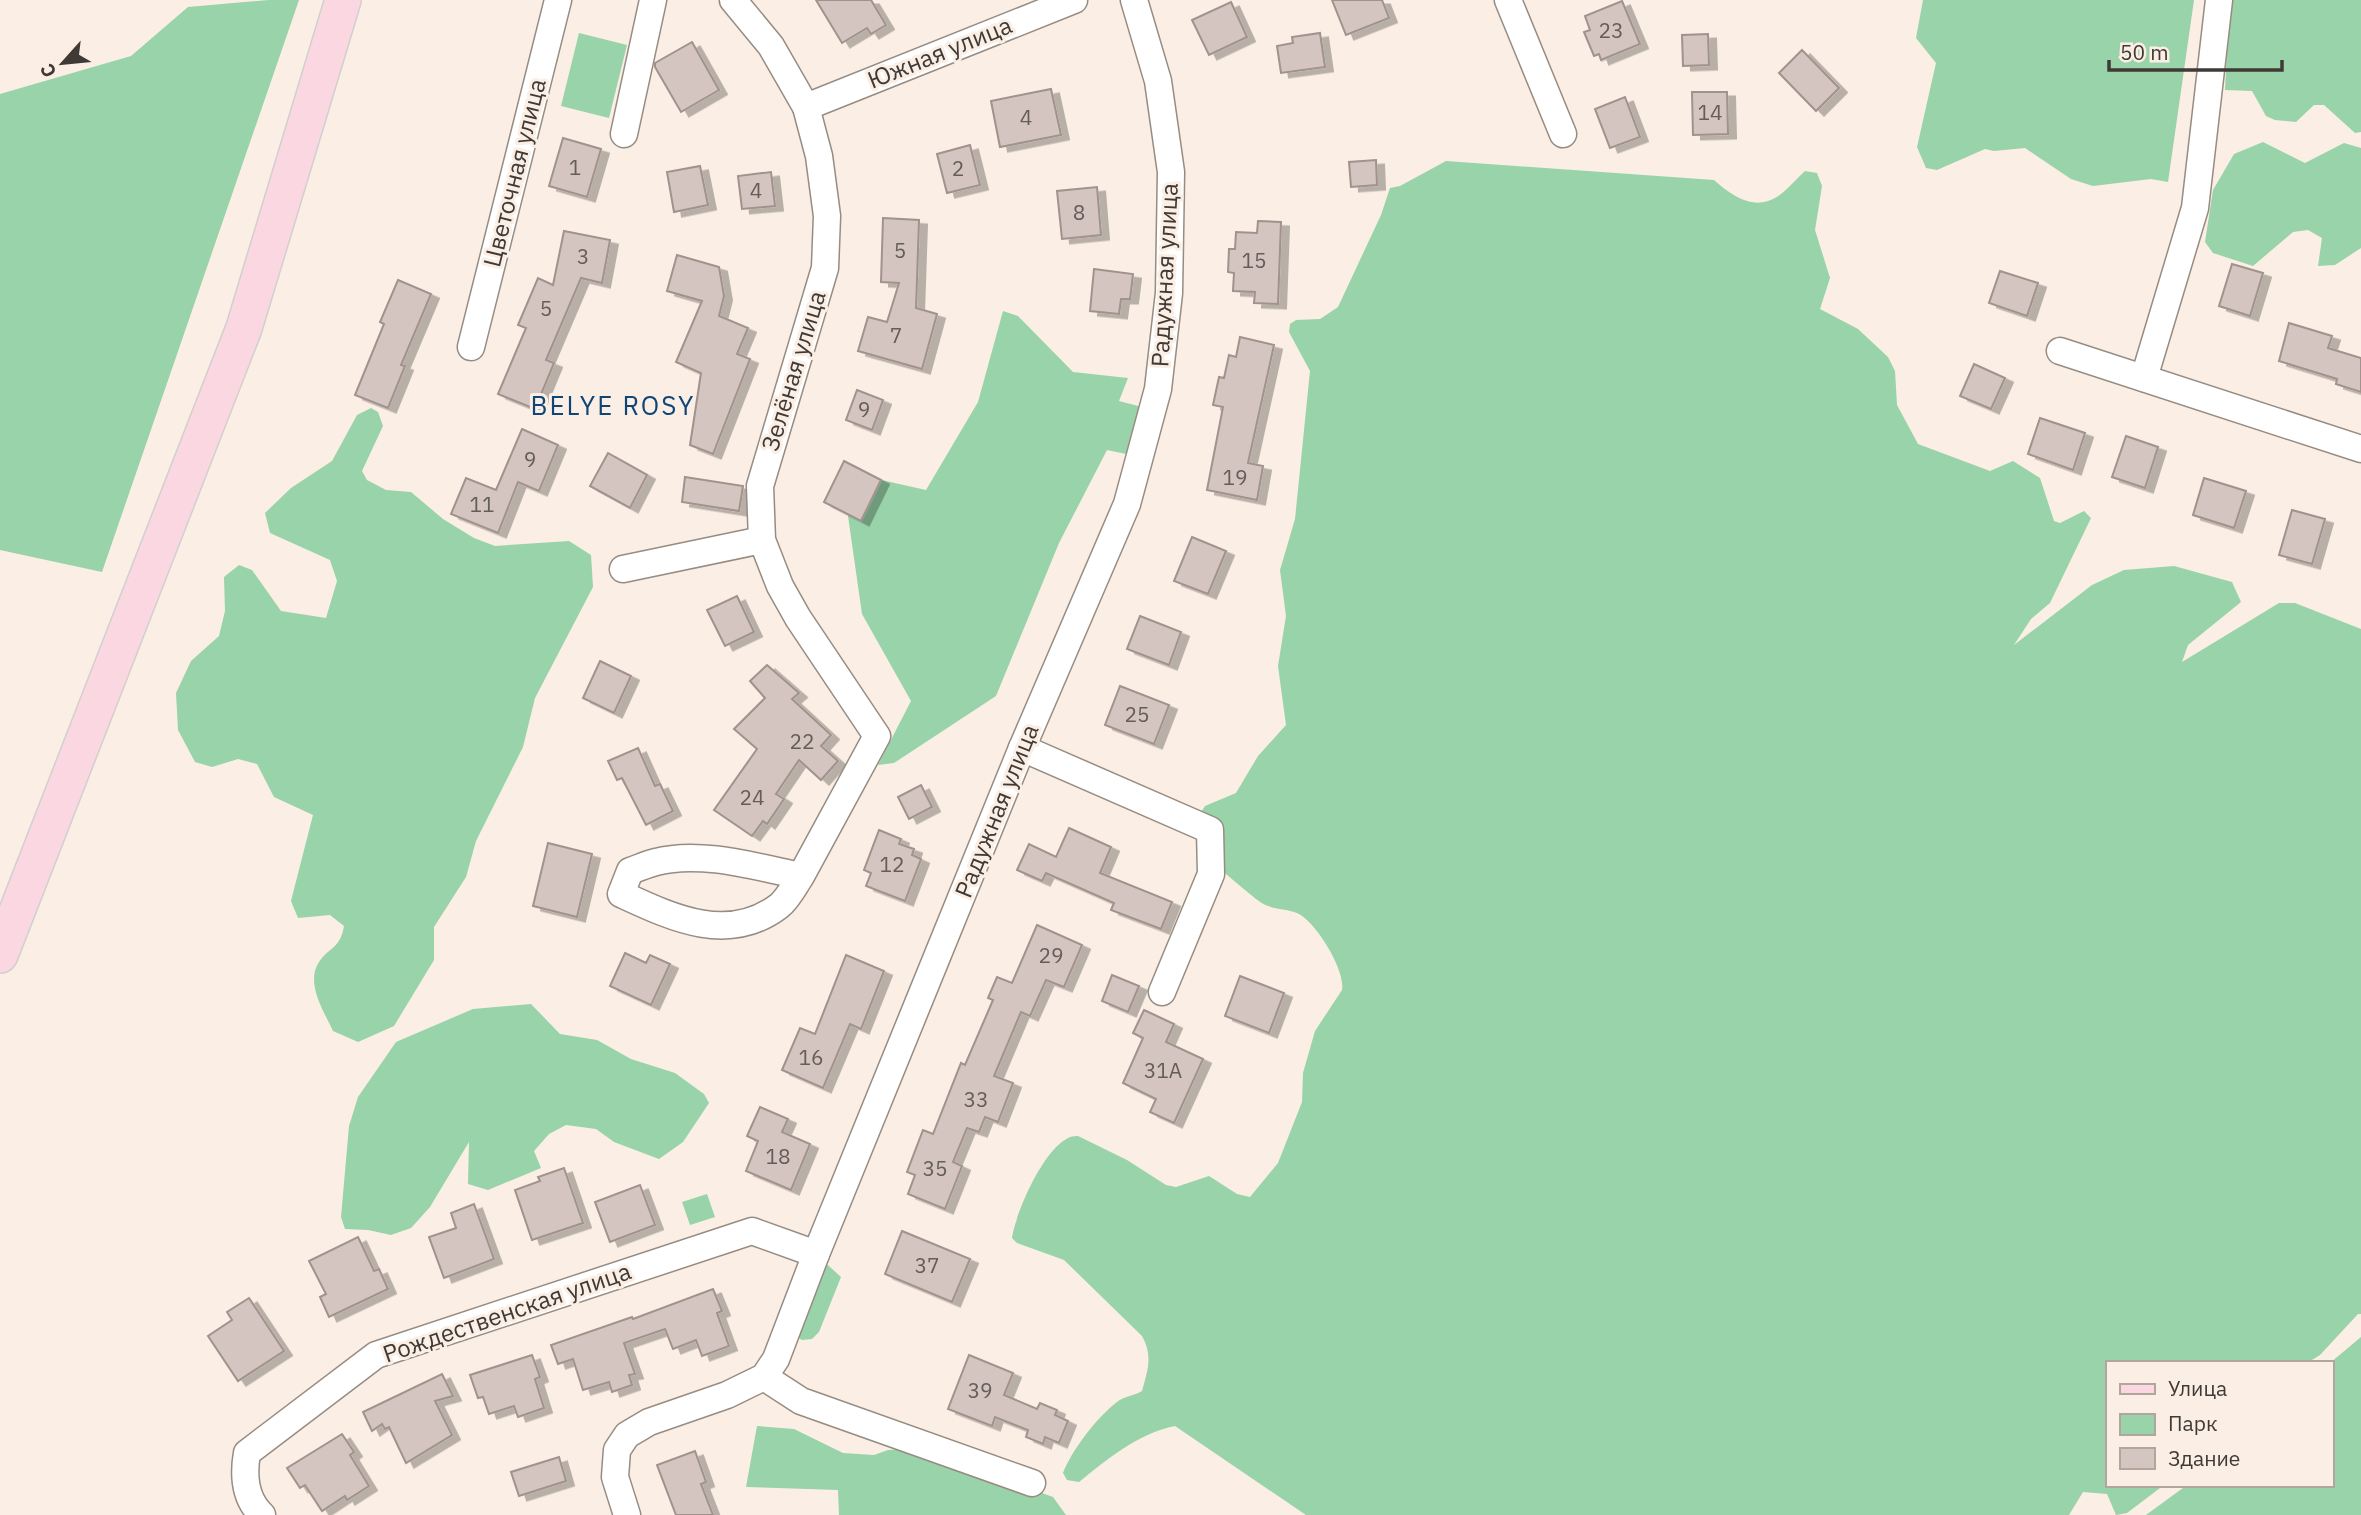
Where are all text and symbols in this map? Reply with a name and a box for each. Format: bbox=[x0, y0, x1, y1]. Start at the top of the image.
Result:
street label: Южная улица bbox=[863, 8, 1017, 96]
house number: 23 bbox=[1598, 16, 1624, 44]
north arrow bbox=[28, 28, 98, 98]
scale bar bbox=[2109, 28, 2282, 72]
text: 50 m bbox=[2120, 38, 2169, 66]
text: С bbox=[34, 60, 61, 82]
street label: Цветочная улица bbox=[475, 75, 553, 270]
house number: 14 bbox=[1697, 98, 1723, 126]
house number: 4 bbox=[1020, 103, 1032, 131]
house number: 1 bbox=[569, 153, 581, 181]
house number: 2 bbox=[952, 154, 964, 182]
house number: 4 bbox=[750, 176, 762, 204]
street label: Радужная улица bbox=[1143, 182, 1185, 368]
house number: 8 bbox=[1073, 198, 1085, 226]
house number: 5 bbox=[894, 236, 906, 264]
house number: 3 bbox=[577, 242, 589, 270]
house number: 15 bbox=[1241, 246, 1267, 274]
street label: Зелёная улица bbox=[753, 286, 833, 455]
house number: 5 bbox=[540, 294, 552, 322]
house number: 7 bbox=[890, 321, 902, 349]
district label: BELYE ROSY bbox=[530, 388, 696, 422]
house number: 9 bbox=[858, 395, 870, 423]
house number: 9 bbox=[524, 445, 536, 473]
house number: 19 bbox=[1222, 463, 1248, 491]
house number: 11 bbox=[469, 490, 495, 518]
house number: 25 bbox=[1124, 700, 1150, 728]
street label: Радужная улица bbox=[947, 719, 1045, 902]
house number: 22 bbox=[789, 727, 815, 755]
house number: 24 bbox=[739, 783, 765, 811]
house number: 12 bbox=[879, 850, 905, 878]
house number: 29 bbox=[1038, 941, 1064, 969]
house number: 16 bbox=[798, 1043, 824, 1071]
house number: 31А bbox=[1144, 1056, 1182, 1084]
house number: 33 bbox=[963, 1085, 989, 1113]
house number: 18 bbox=[765, 1142, 791, 1170]
house number: 35 bbox=[922, 1154, 948, 1182]
house number: 37 bbox=[914, 1251, 940, 1279]
street label: Рождественская улица bbox=[378, 1254, 635, 1370]
legend bbox=[2106, 1361, 2333, 1487]
text: Улица bbox=[2168, 1374, 2227, 1402]
house number: 39 bbox=[967, 1376, 993, 1404]
text: Парк bbox=[2168, 1409, 2218, 1437]
text: Здание bbox=[2168, 1444, 2240, 1472]

